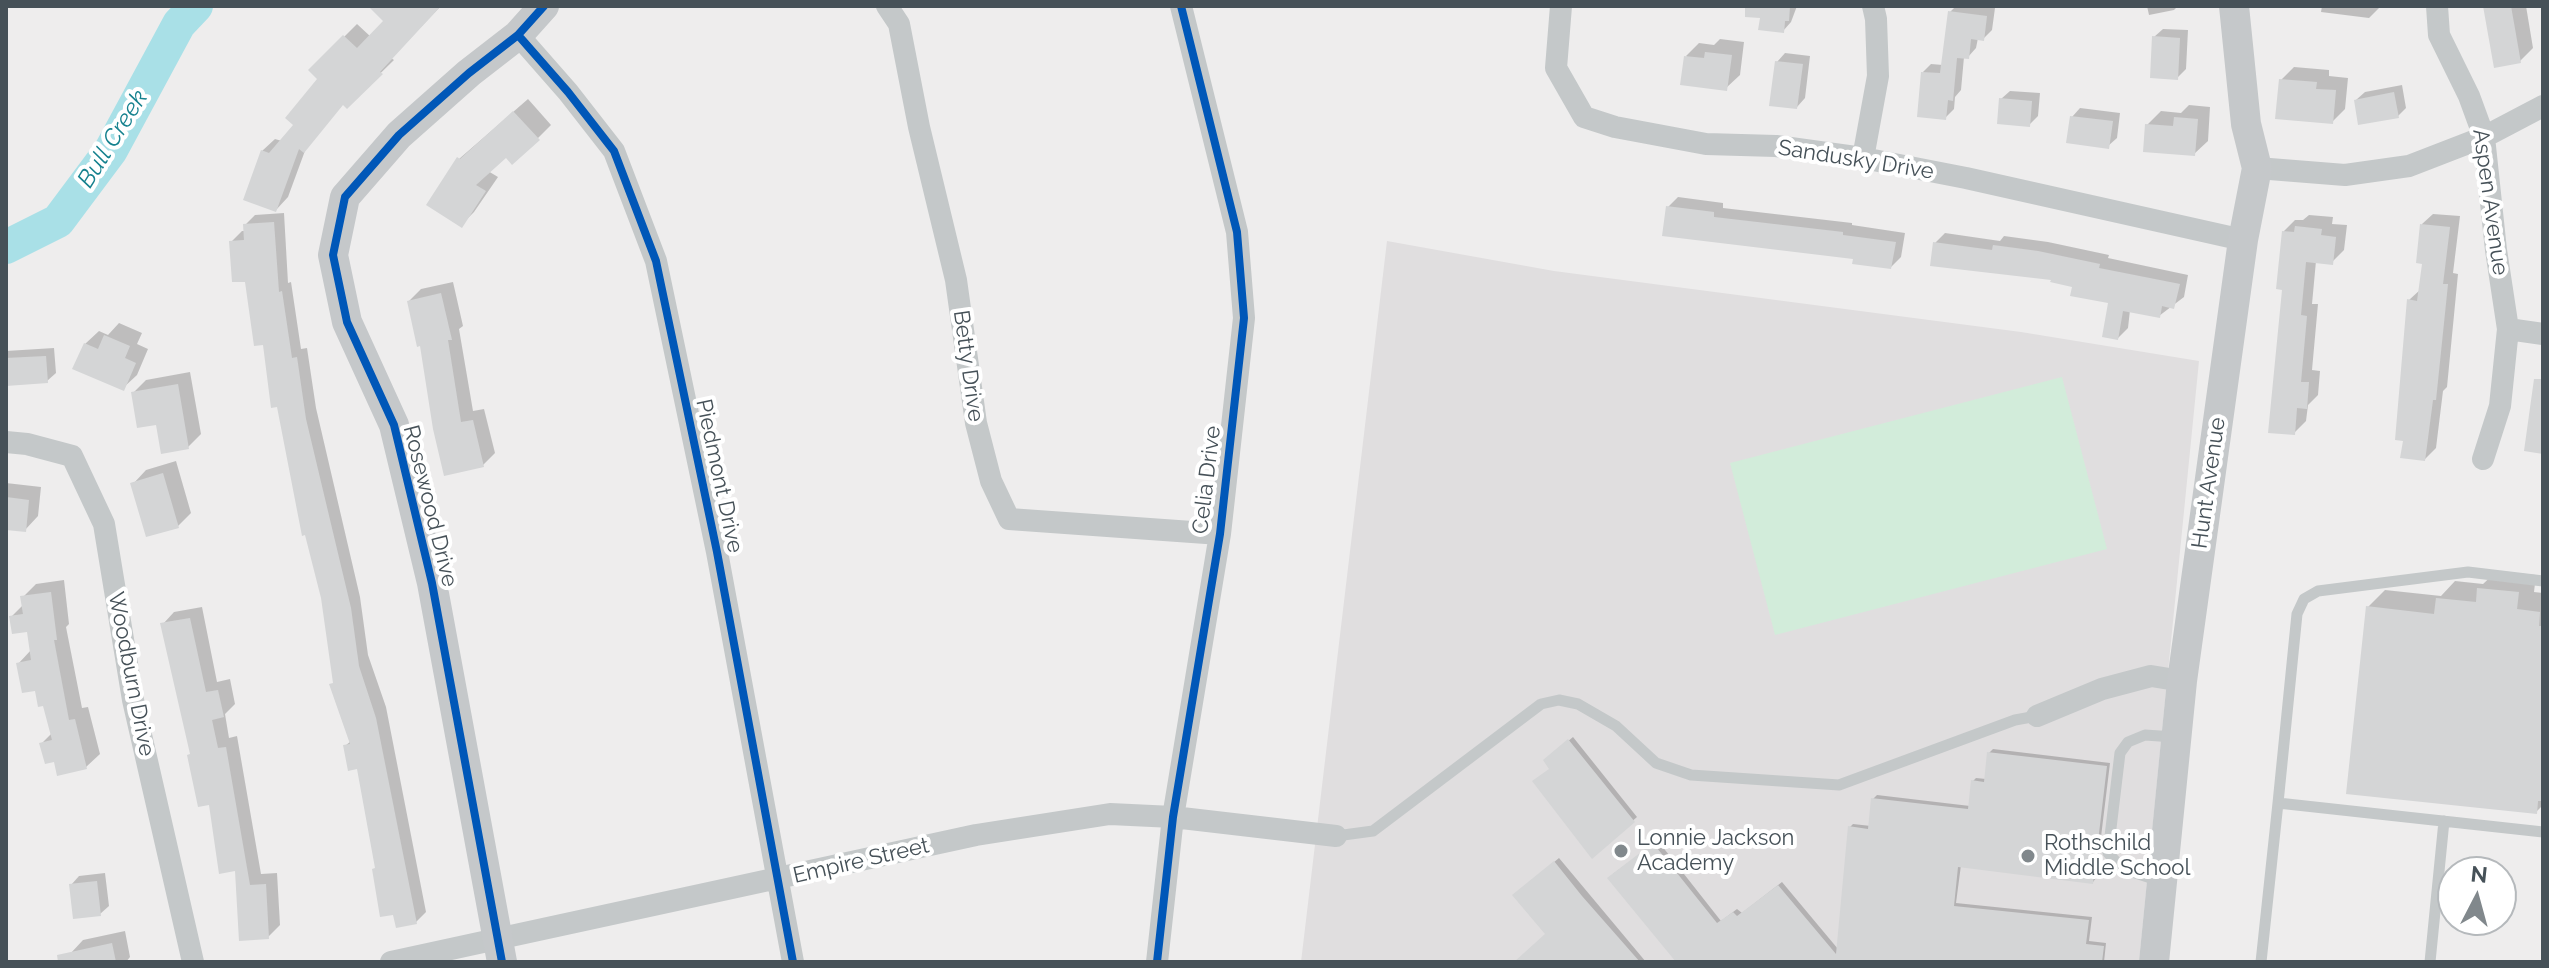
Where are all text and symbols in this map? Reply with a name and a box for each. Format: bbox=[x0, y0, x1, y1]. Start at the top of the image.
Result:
water label: Bull Creek bbox=[72, 85, 154, 193]
street label: Aspen Avenue bbox=[2467, 127, 2513, 277]
street label: Sandusky Drive bbox=[1776, 135, 1936, 185]
street label: Betty Drive bbox=[947, 309, 989, 423]
street label: Piedmont Drive bbox=[690, 397, 748, 555]
street label: Hunt Avenue bbox=[2187, 416, 2231, 550]
street label: Rosewood Drive bbox=[397, 422, 463, 590]
street label: Celia Drive bbox=[1187, 424, 1227, 536]
street label: Woodburn Drive bbox=[102, 590, 160, 758]
place label: Lonnie Jackson Academy bbox=[1637, 825, 1794, 876]
place label: Rothschild Middle School bbox=[2044, 830, 2190, 882]
street label: Empire Street bbox=[790, 833, 932, 889]
marker: Lonnie Jackson Academy bbox=[1612, 842, 1630, 860]
marker: Rothschild Middle School bbox=[2019, 847, 2037, 865]
north arrow bbox=[2437, 856, 2517, 936]
text: N bbox=[2470, 860, 2489, 888]

